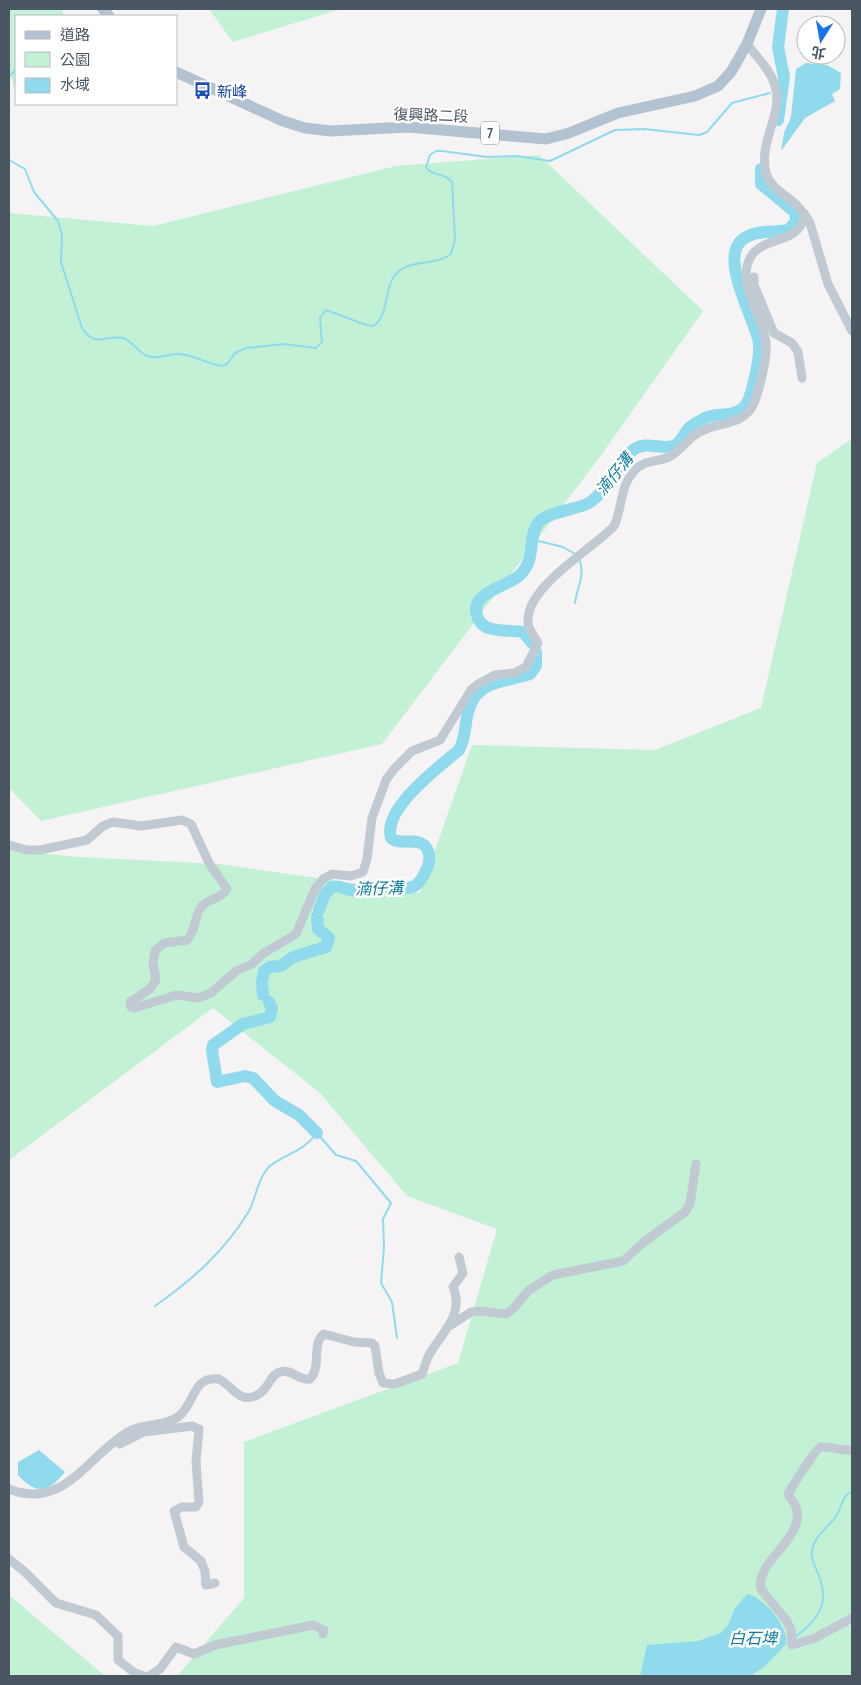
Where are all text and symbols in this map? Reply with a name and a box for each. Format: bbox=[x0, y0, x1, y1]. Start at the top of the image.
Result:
legend bbox=[15, 15, 178, 105]
north arrow bbox=[796, 15, 846, 65]
text: 道路 bbox=[60, 25, 90, 44]
text: 北 bbox=[810, 43, 827, 63]
text: 公園 bbox=[60, 50, 90, 69]
text: 水域 bbox=[60, 75, 90, 94]
bus stop icon: 新峰 bbox=[193, 81, 213, 101]
place label: 新峰 bbox=[217, 82, 247, 101]
street label: 復興路二段 bbox=[393, 104, 469, 126]
road number: 7 bbox=[481, 122, 499, 144]
water label: 湳仔溝 bbox=[591, 448, 638, 499]
water label: 湳仔溝 bbox=[355, 877, 405, 899]
water label: 白石埤 bbox=[729, 1628, 779, 1648]

